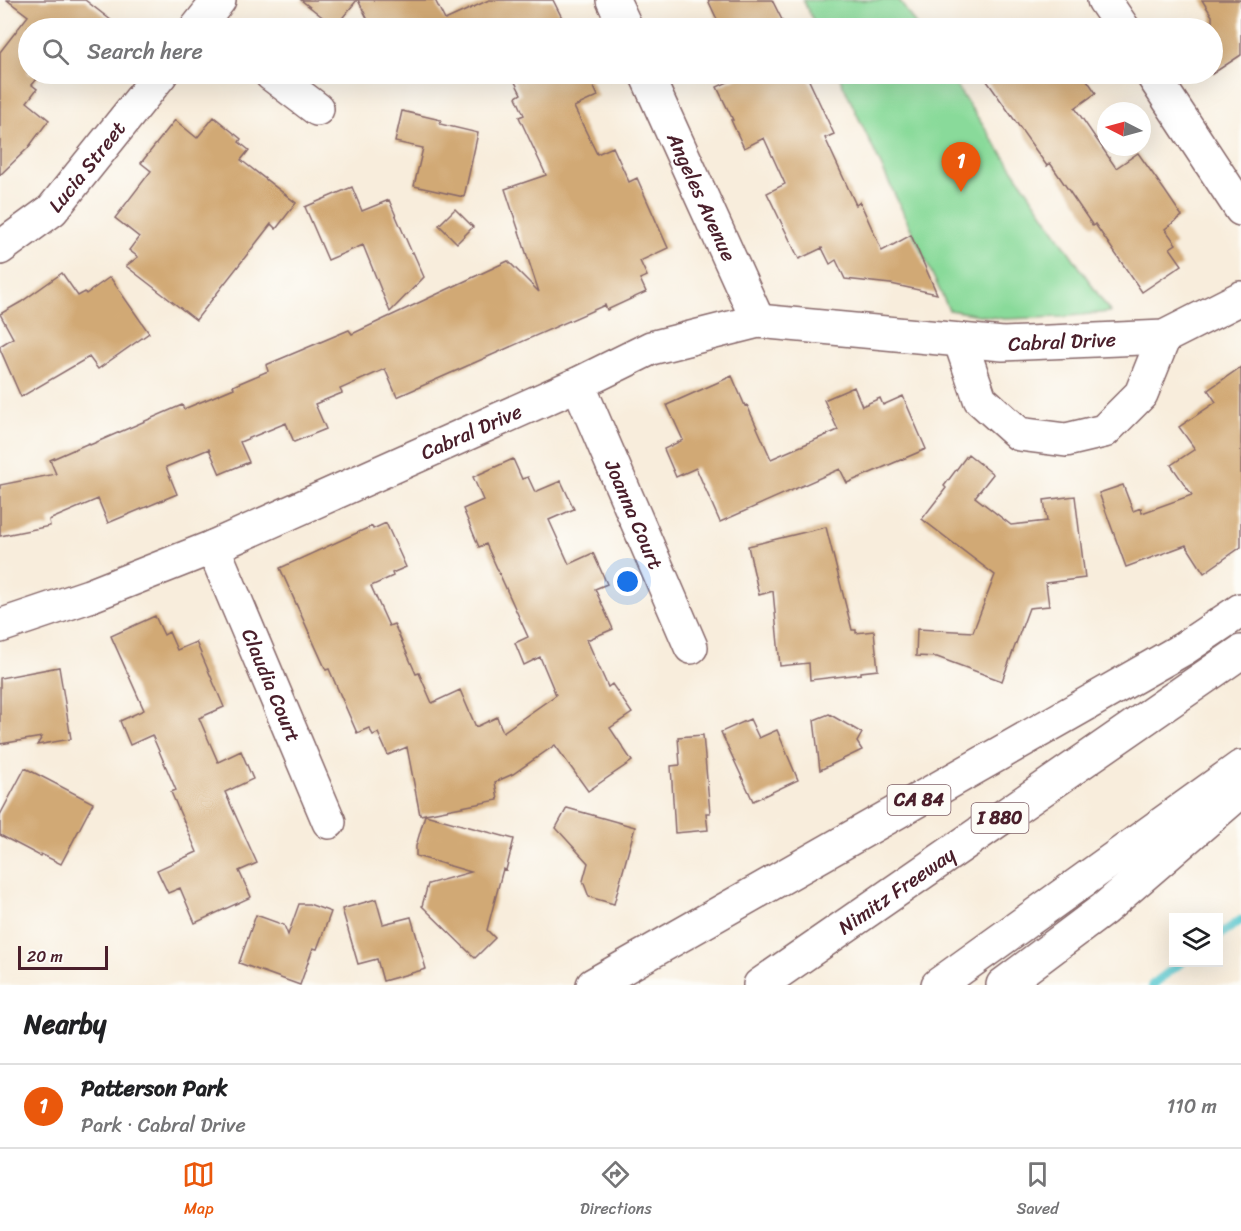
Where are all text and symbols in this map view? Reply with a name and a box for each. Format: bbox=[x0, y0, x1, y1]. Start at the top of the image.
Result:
search box bbox=[18, 18, 1223, 84]
text: Search here bbox=[87, 32, 203, 71]
icon: search bbox=[39, 35, 72, 68]
north arrow bbox=[1097, 102, 1151, 156]
street label: Lucia Street bbox=[39, 113, 135, 220]
street label: Angeles Avenue bbox=[657, 126, 746, 267]
pin: 1 bbox=[942, 142, 980, 192]
street label: Cabral Drive bbox=[1007, 322, 1117, 361]
street label: Cabral Drive bbox=[415, 394, 528, 470]
street label: Joanna Court bbox=[595, 453, 673, 575]
your location bbox=[613, 567, 642, 596]
street label: Claudia Court bbox=[232, 623, 311, 748]
road number: CA 84 bbox=[888, 785, 950, 815]
road number: I 880 bbox=[972, 803, 1028, 833]
street label: Nimitz Freeway bbox=[830, 837, 963, 944]
map controls bbox=[1169, 913, 1223, 967]
button: layers bbox=[1169, 913, 1223, 967]
text: 20 m bbox=[27, 942, 63, 971]
scale bar bbox=[18, 943, 108, 970]
text: Nearby bbox=[24, 1001, 106, 1047]
text: Patterson Park bbox=[81, 1069, 228, 1108]
text: 1 bbox=[39, 1089, 48, 1124]
text: 110 m bbox=[1167, 1089, 1217, 1124]
text: Park · Cabral Drive bbox=[81, 1108, 246, 1143]
tab: Map bbox=[182, 1158, 215, 1223]
tab: Directions bbox=[580, 1158, 652, 1223]
tab: Saved bbox=[1016, 1158, 1059, 1223]

